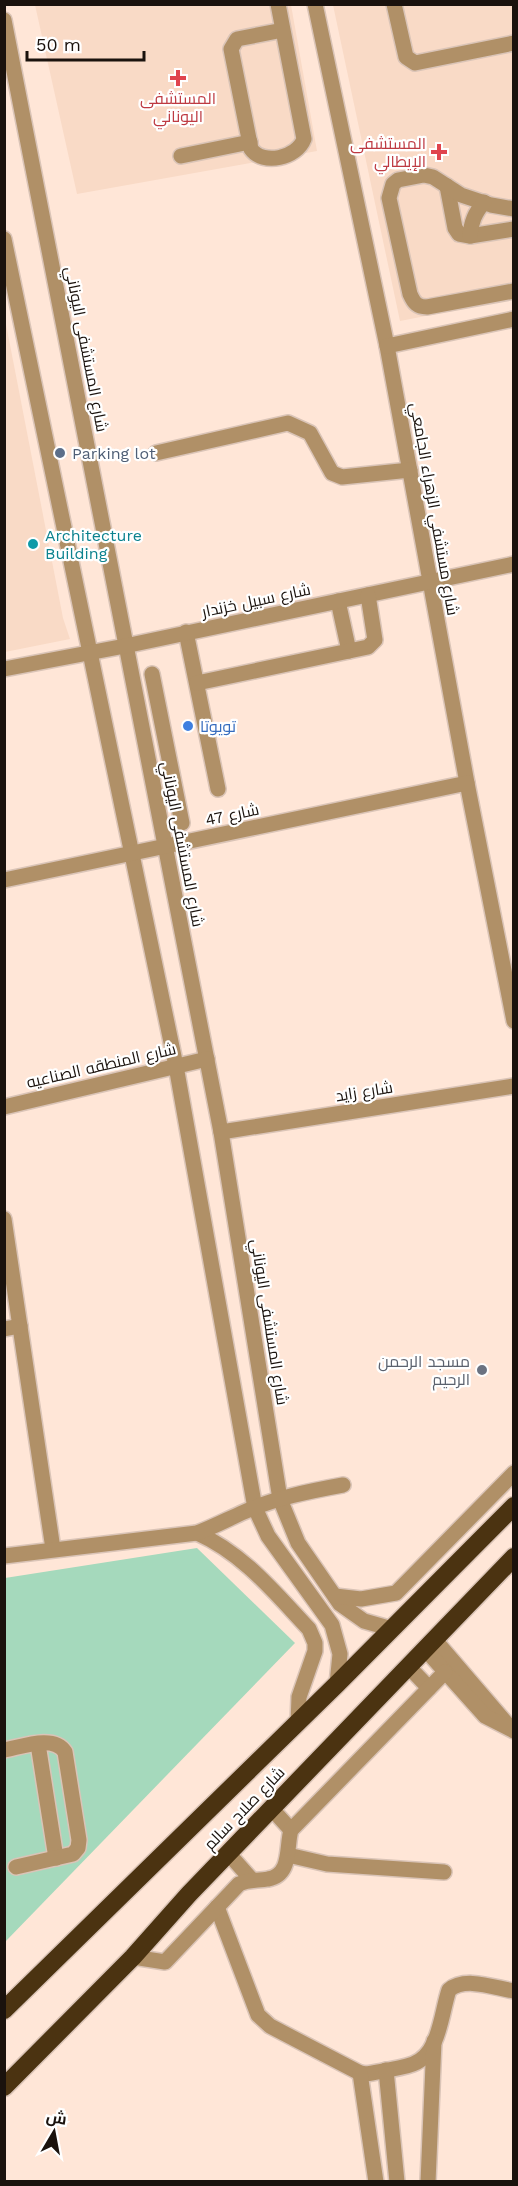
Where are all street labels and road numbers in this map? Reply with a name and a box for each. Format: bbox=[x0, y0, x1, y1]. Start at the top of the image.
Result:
street label: شارع المستشفى اليوناني bbox=[57, 265, 112, 434]
street label: شارع مستشفي الزهراء الجامعي bbox=[402, 401, 463, 618]
street label: شارع سبيل خزندار bbox=[199, 580, 313, 623]
street label: شارع المستشفى اليوناني bbox=[153, 760, 208, 929]
street label: شارع 47 bbox=[204, 800, 261, 831]
street label: شارع المنطقه الصناعيه bbox=[25, 1039, 178, 1094]
street label: شارع زايد bbox=[334, 1078, 394, 1107]
street label: شارع المستشفى اليوناني bbox=[243, 1238, 292, 1407]
street label: شارع صلاح سالم bbox=[200, 1763, 290, 1855]

